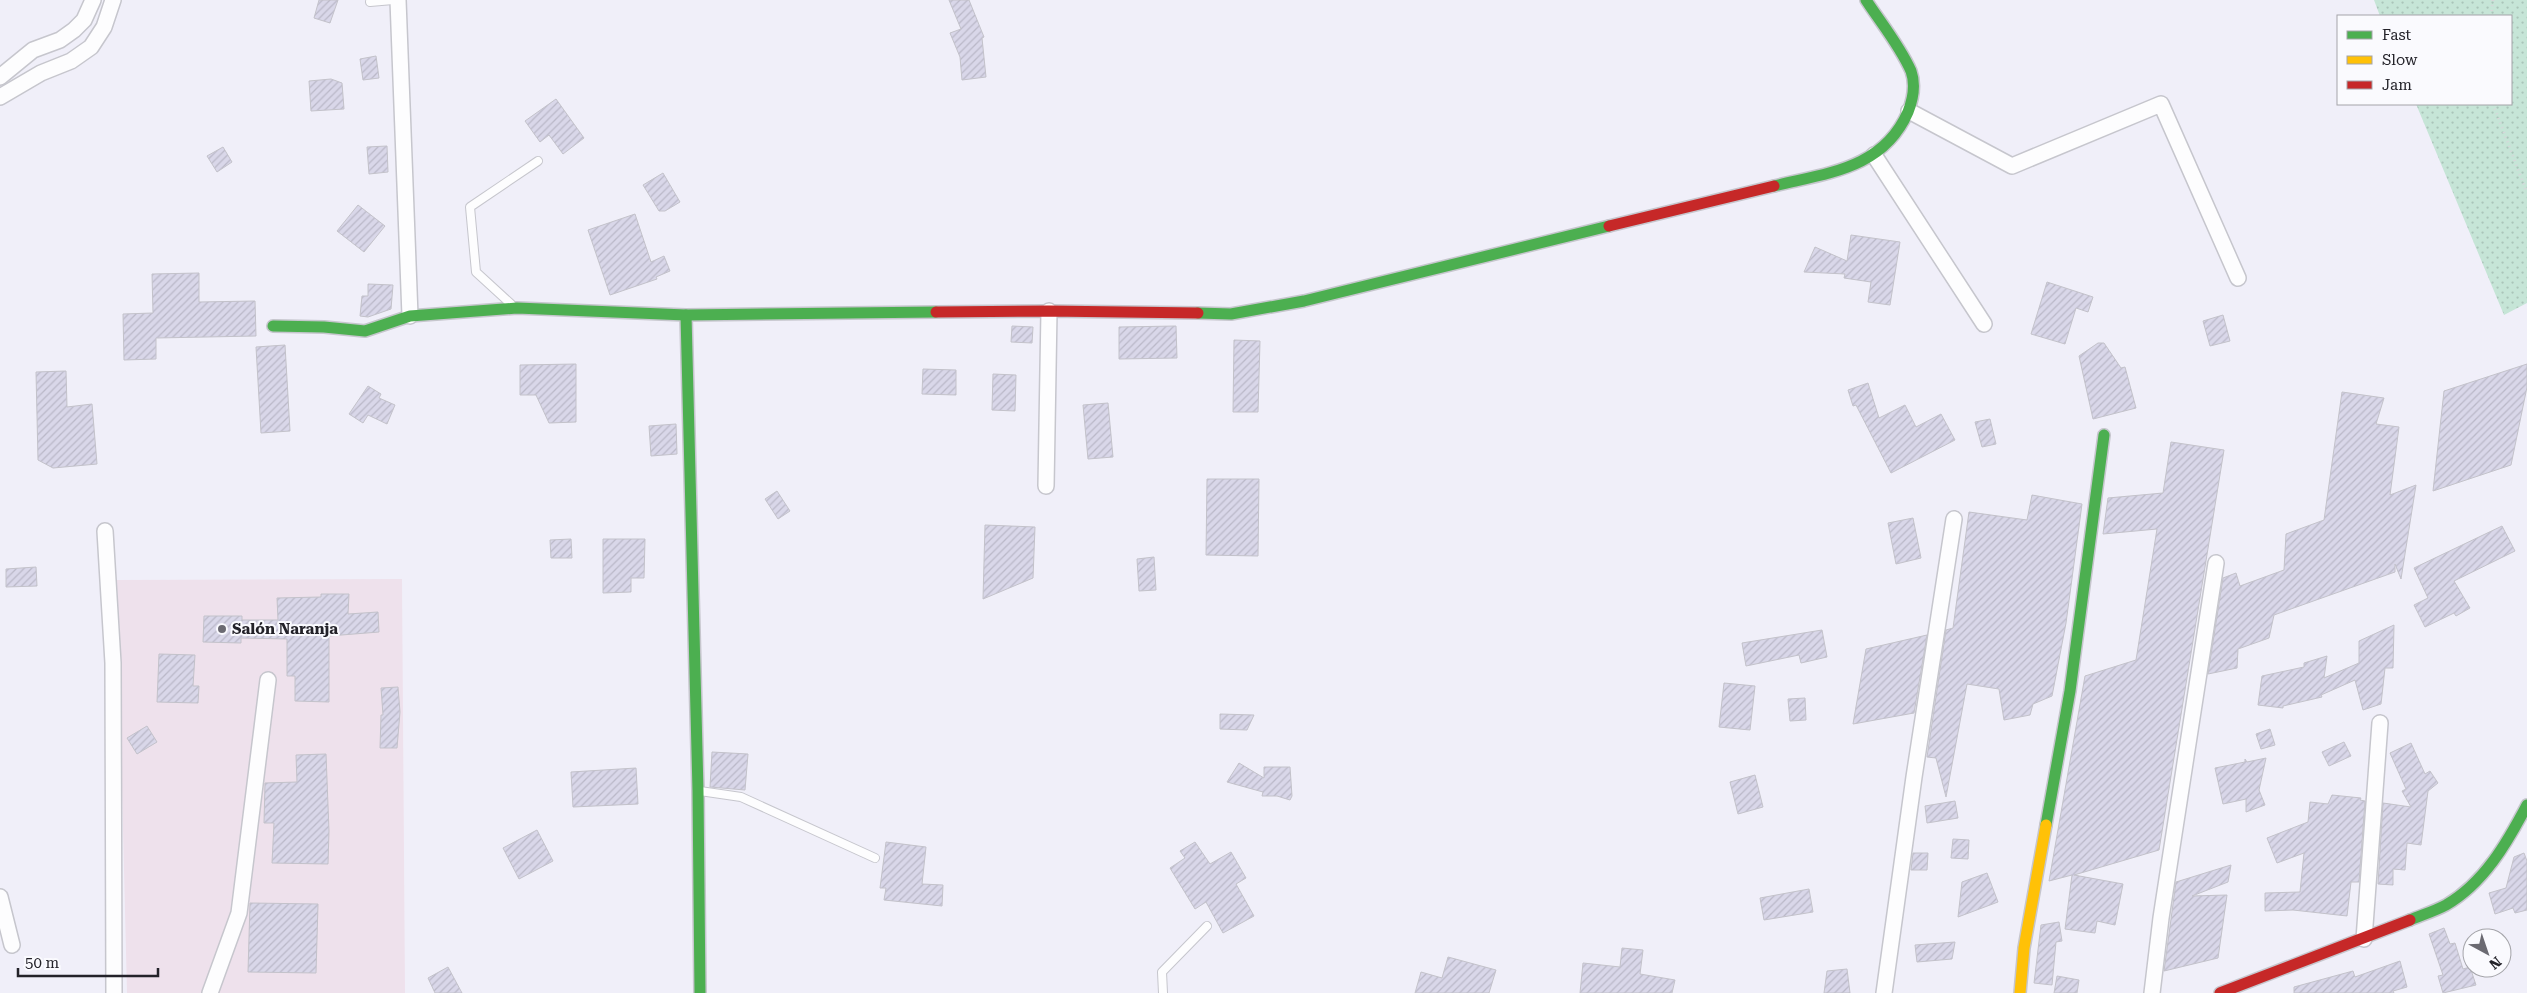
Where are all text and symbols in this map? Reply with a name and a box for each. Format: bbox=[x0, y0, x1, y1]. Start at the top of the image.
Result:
legend bbox=[2337, 15, 2512, 105]
text: Fast bbox=[2382, 26, 2412, 44]
text: Slow bbox=[2382, 51, 2418, 69]
text: Jam bbox=[2382, 76, 2412, 94]
place label: Salón Naranja bbox=[232, 620, 338, 638]
marker: Salón Naranja bbox=[216, 623, 228, 635]
north arrow bbox=[2462, 928, 2512, 978]
scale bar bbox=[18, 946, 158, 978]
text: N bbox=[2486, 953, 2505, 973]
text: 50 m bbox=[25, 954, 60, 972]

